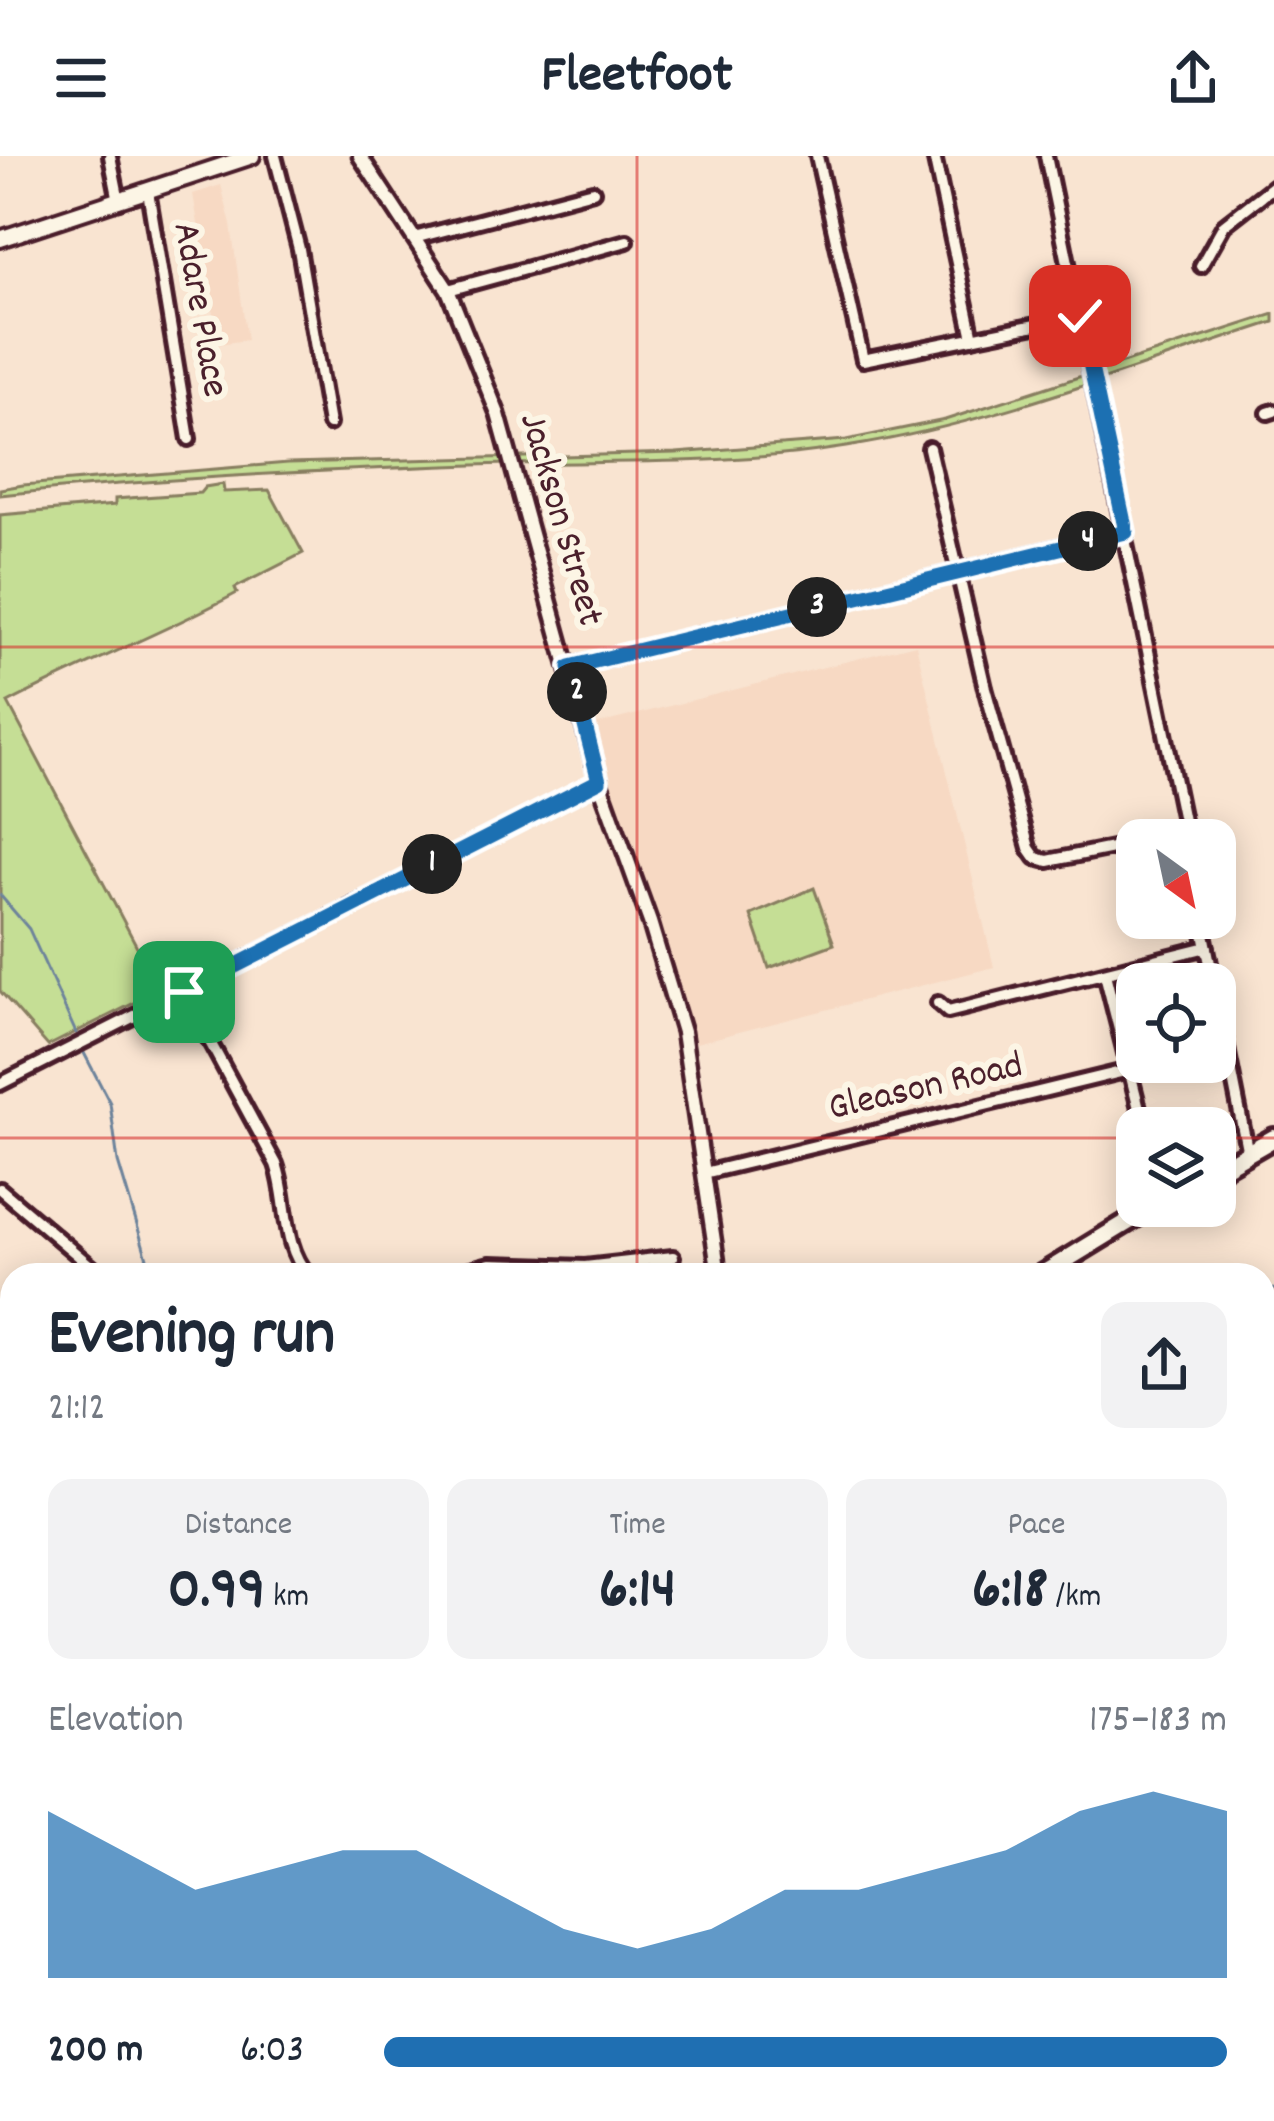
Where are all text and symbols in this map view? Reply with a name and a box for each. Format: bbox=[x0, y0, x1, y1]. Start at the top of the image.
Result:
text: Fleetfoot bbox=[541, 40, 733, 117]
icon: menu bbox=[48, 45, 114, 111]
icon: share bbox=[1160, 45, 1226, 111]
street label: Adare Place bbox=[156, 218, 240, 402]
pin bbox=[1029, 265, 1131, 367]
icon: check bbox=[1047, 283, 1113, 349]
street label: Jackson Street bbox=[502, 407, 616, 633]
pin: 4 bbox=[1058, 511, 1118, 571]
text: 4 bbox=[1081, 517, 1095, 564]
pin: 3 bbox=[787, 577, 847, 637]
text: 3 bbox=[810, 583, 824, 630]
pin: 2 bbox=[547, 662, 607, 722]
text: 2 bbox=[570, 668, 584, 715]
north arrow bbox=[1116, 819, 1236, 939]
map controls bbox=[1116, 819, 1236, 1227]
pin: 1 bbox=[402, 834, 462, 894]
text: 1 bbox=[428, 840, 436, 887]
pin bbox=[133, 941, 235, 1043]
icon: arrive bbox=[151, 959, 217, 1025]
button: locate bbox=[1116, 963, 1236, 1083]
street label: Gleason Road bbox=[823, 1040, 1029, 1138]
button: layers bbox=[1116, 1107, 1236, 1227]
text: Evening run bbox=[48, 1291, 335, 1385]
button: share bbox=[1101, 1302, 1227, 1428]
text: 21:12 bbox=[48, 1383, 106, 1438]
text: Distance bbox=[185, 1503, 292, 1550]
text: Time bbox=[609, 1503, 666, 1550]
text: Pace bbox=[1007, 1503, 1066, 1550]
text: 0.99 bbox=[168, 1550, 265, 1636]
text: 6:14 bbox=[599, 1550, 676, 1636]
text: 6:18 bbox=[972, 1550, 1048, 1636]
text: km bbox=[265, 1575, 309, 1622]
text: /km bbox=[1048, 1575, 1101, 1622]
text: Elevation bbox=[48, 1695, 184, 1750]
text: 175–183 m bbox=[1089, 1695, 1227, 1750]
text: 200 m bbox=[48, 2025, 143, 2080]
text: 6:03 bbox=[240, 2025, 304, 2080]

